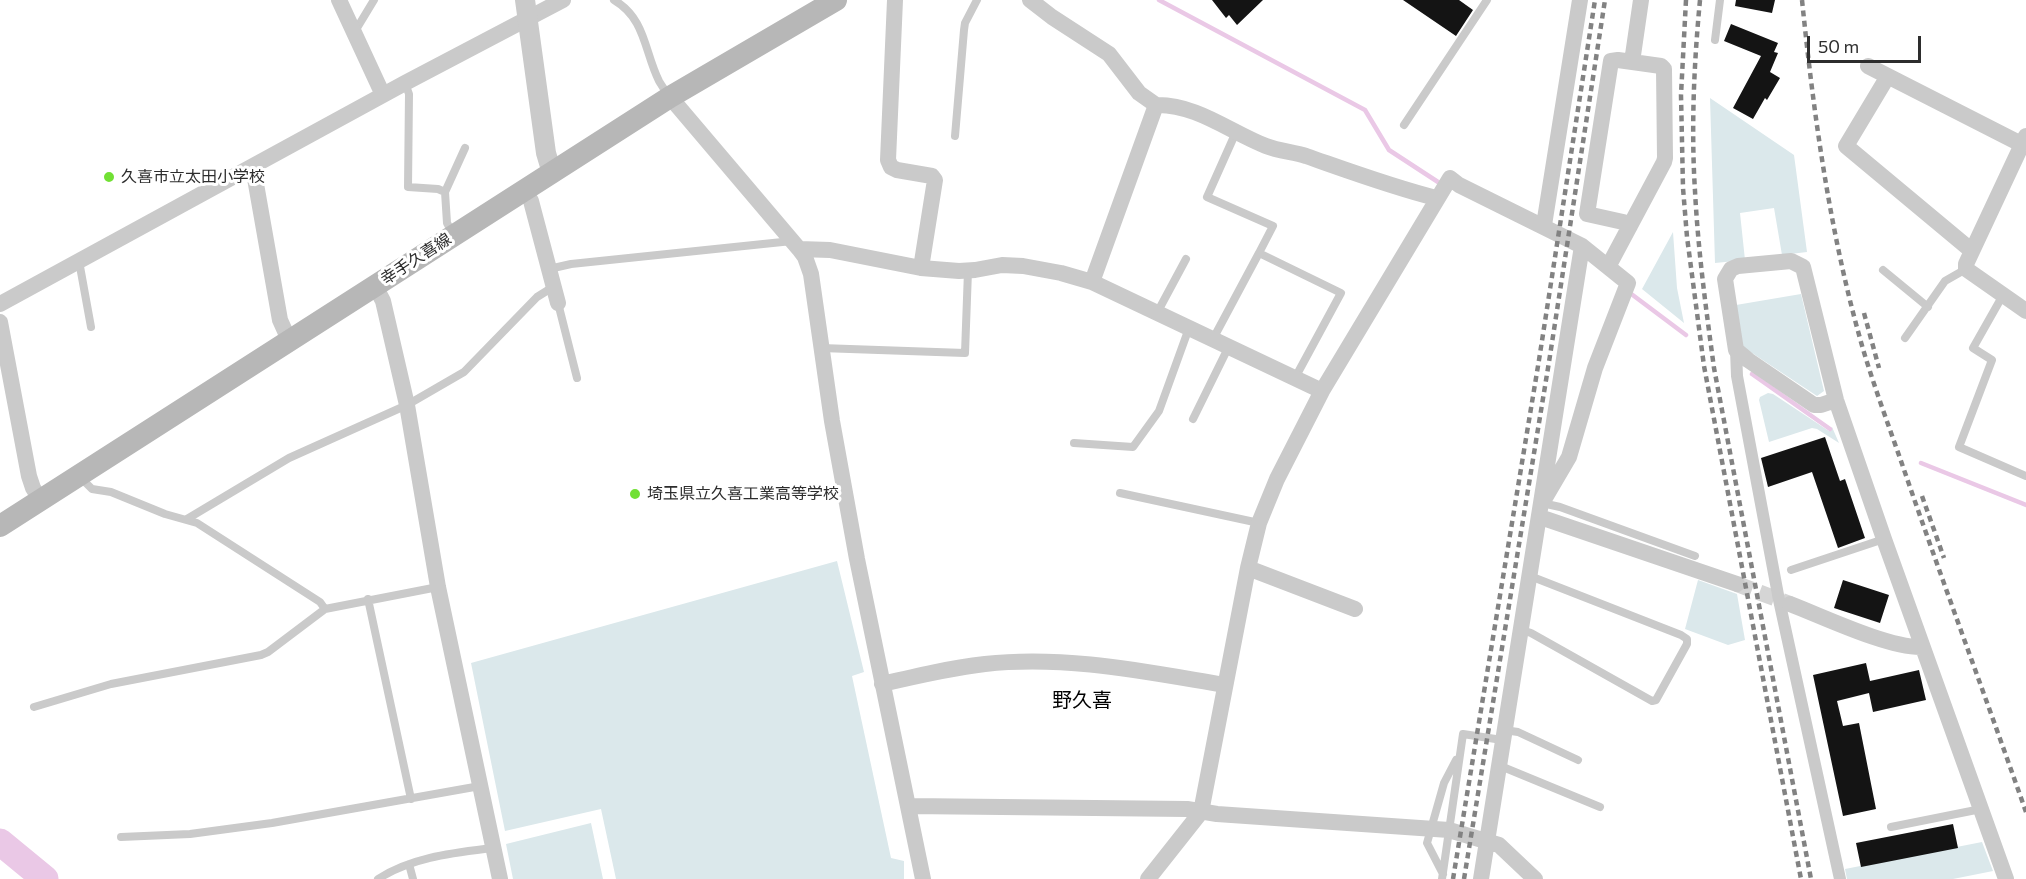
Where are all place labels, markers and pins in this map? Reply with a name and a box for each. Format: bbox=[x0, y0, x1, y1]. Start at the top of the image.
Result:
place label: 久喜市立太田小学校 bbox=[121, 167, 265, 187]
marker: 久喜市立太田小学校 bbox=[102, 170, 116, 184]
place label: 埼玉県立久喜工業高等学校 bbox=[647, 484, 839, 504]
marker: 埼玉県立久喜工業高等学校 bbox=[628, 487, 642, 501]

